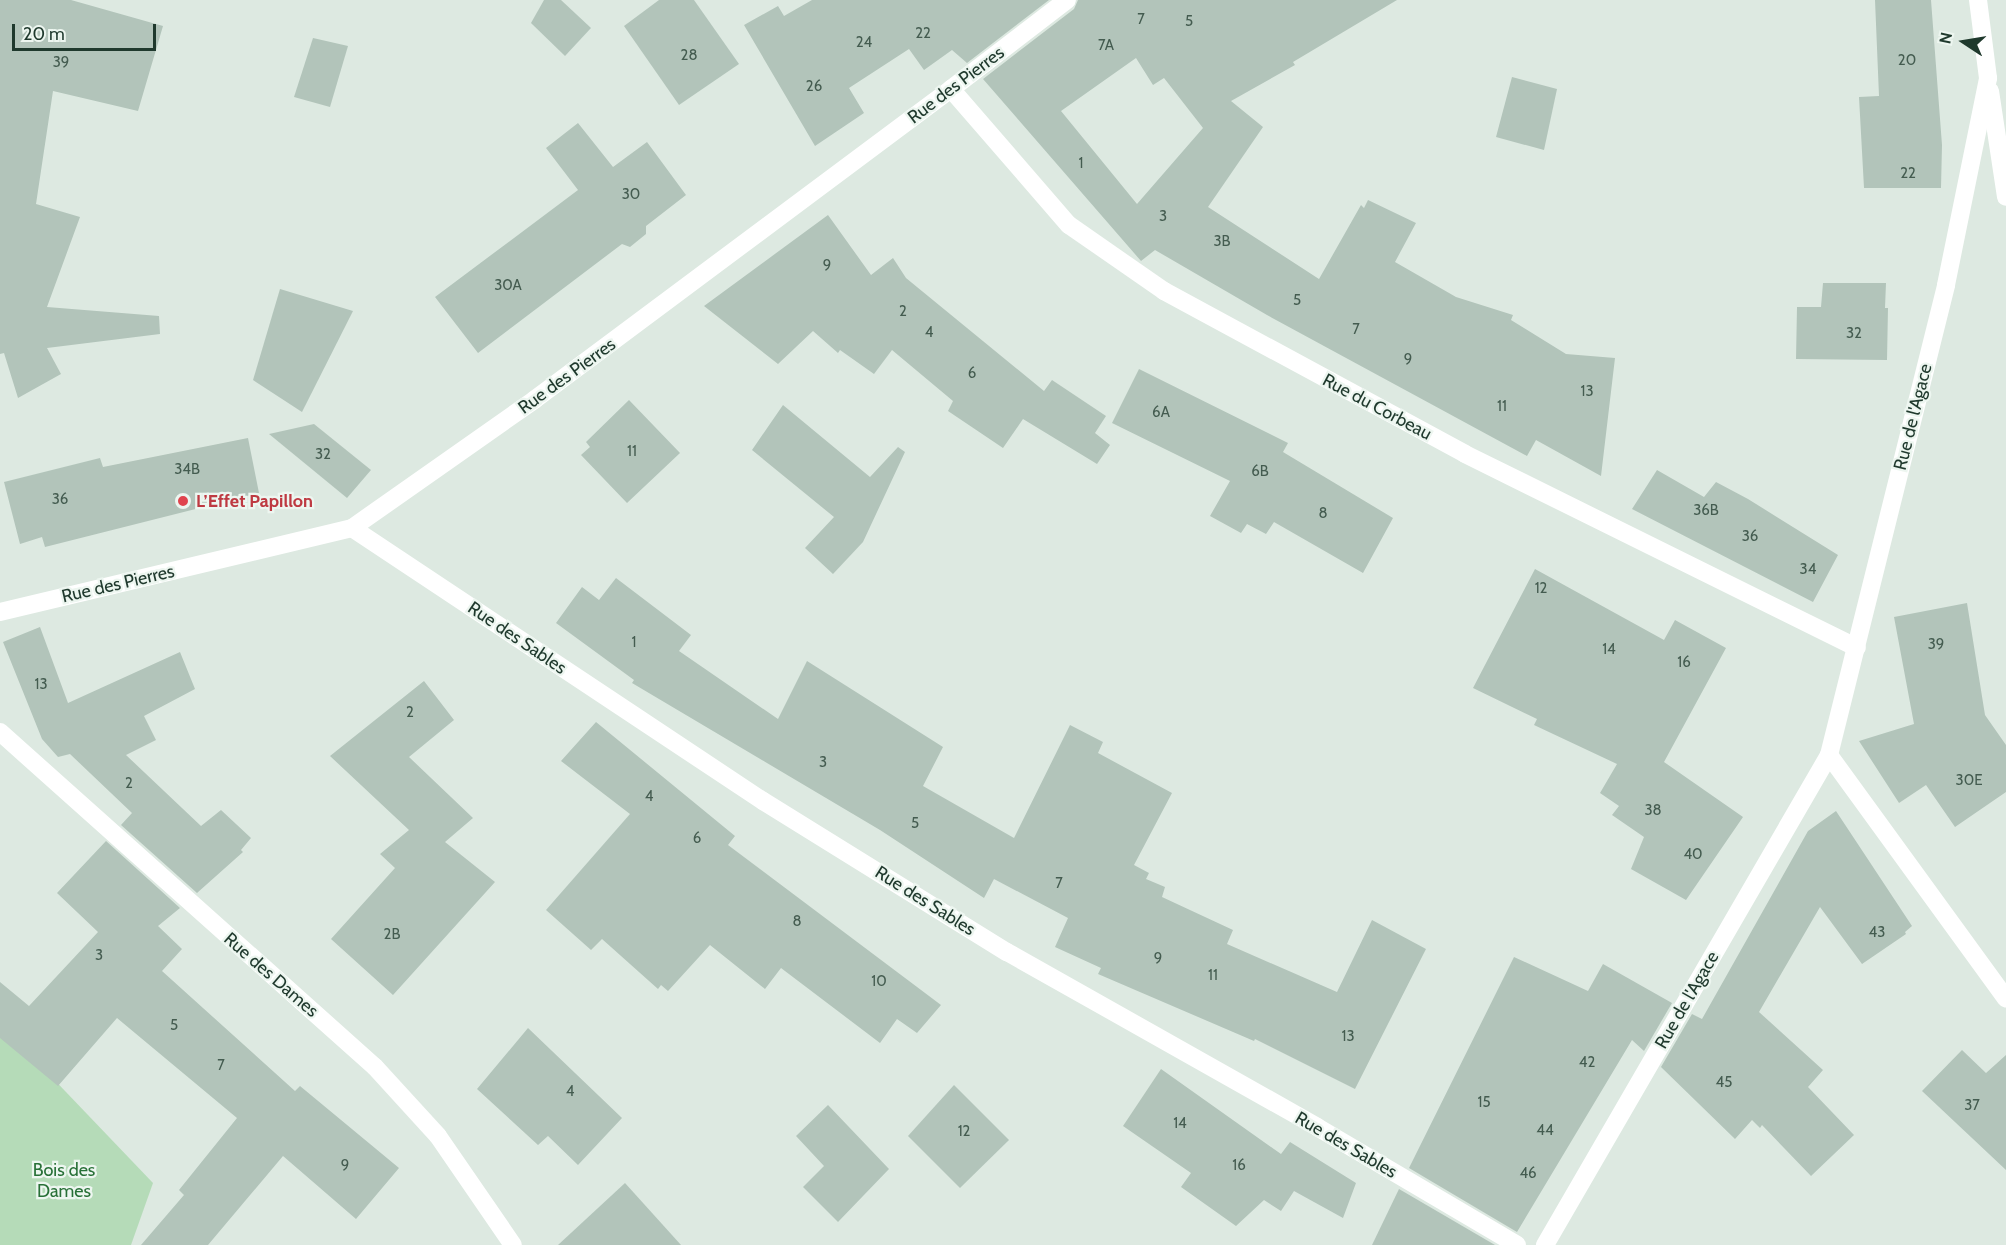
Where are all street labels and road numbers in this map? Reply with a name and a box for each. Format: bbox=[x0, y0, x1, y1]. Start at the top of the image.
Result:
street label: Rue des Pierres bbox=[904, 42, 1008, 128]
street label: Rue des Pierres bbox=[514, 333, 620, 419]
street label: Rue de l'Agace bbox=[1889, 362, 1937, 472]
street label: Rue du Corbeau bbox=[1319, 369, 1435, 445]
street label: Rue des Pierres bbox=[60, 561, 176, 607]
street label: Rue des Sables bbox=[464, 597, 570, 679]
street label: Rue des Sables bbox=[871, 862, 979, 940]
street label: Rue des Dames bbox=[219, 928, 323, 1022]
street label: Rue de l'Agace bbox=[1650, 947, 1724, 1053]
street label: Rue des Sables bbox=[1291, 1107, 1401, 1183]

